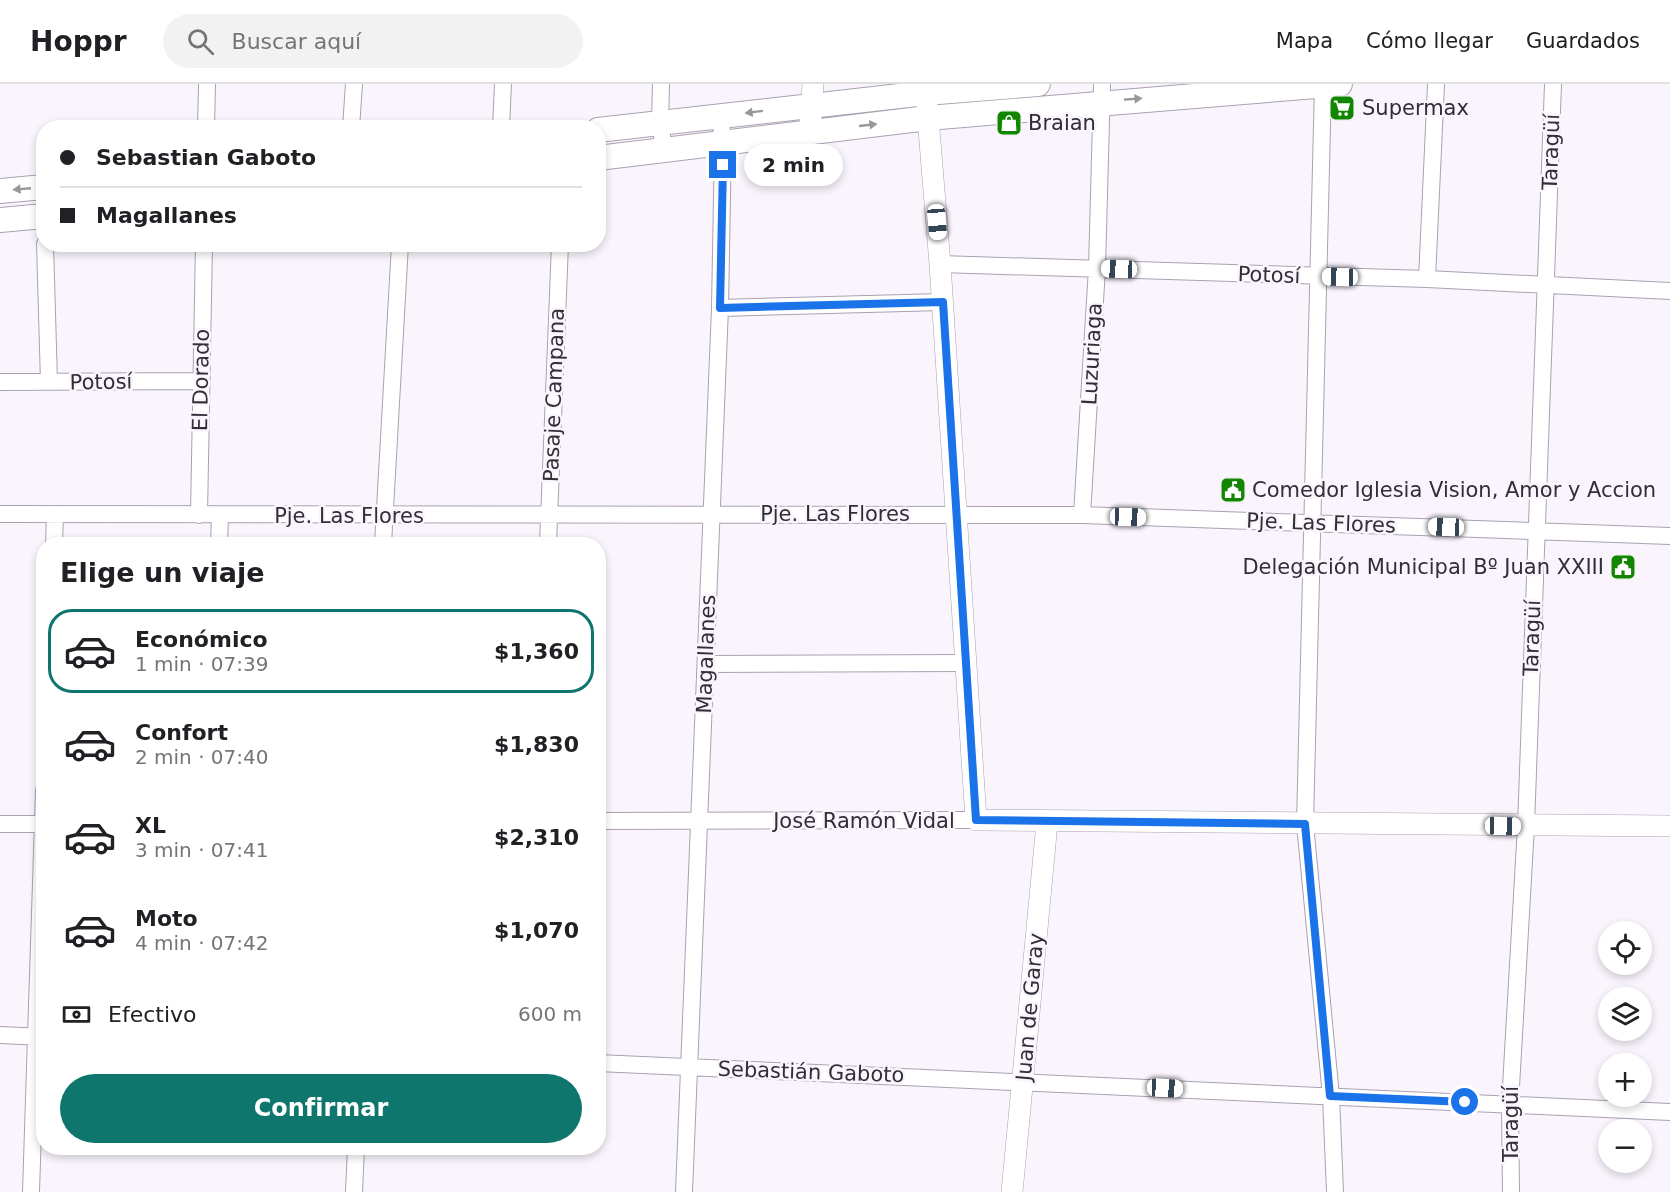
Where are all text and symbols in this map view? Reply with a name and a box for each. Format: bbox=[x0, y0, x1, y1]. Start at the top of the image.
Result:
search box bbox=[163, 14, 583, 68]
text: Hoppr bbox=[30, 25, 127, 58]
icon: search bbox=[184, 25, 217, 58]
text: Buscar aquí bbox=[232, 29, 361, 54]
text: Mapa bbox=[1276, 29, 1333, 53]
text: Cómo llegar bbox=[1366, 29, 1493, 53]
text: Guardados bbox=[1526, 29, 1640, 53]
supermarket icon: Supermax bbox=[1327, 93, 1357, 123]
one-way arrow bbox=[1124, 95, 1143, 104]
place label: Supermax bbox=[1362, 96, 1469, 120]
one-way arrow bbox=[744, 107, 763, 117]
shop icon: Braian bbox=[994, 108, 1024, 138]
place label: Braian bbox=[1028, 111, 1096, 135]
street label: Taragüí bbox=[1538, 112, 1564, 191]
one-way arrow bbox=[859, 120, 878, 129]
callout: 2 min bbox=[744, 144, 843, 186]
text: Sebastian Gaboto bbox=[96, 145, 316, 170]
route end bbox=[709, 151, 736, 178]
text: 2 min bbox=[762, 153, 825, 177]
one-way arrow bbox=[12, 184, 31, 194]
text: Magallanes bbox=[96, 203, 237, 228]
car bbox=[926, 203, 948, 241]
car bbox=[1101, 259, 1137, 279]
street label: Potosí bbox=[1237, 262, 1302, 288]
car bbox=[1322, 268, 1358, 286]
street label: Luzuriaga bbox=[1077, 302, 1107, 406]
street label: Pasaje Campana bbox=[539, 308, 569, 482]
street label: El Dorado bbox=[188, 329, 214, 431]
street label: Potosí bbox=[69, 369, 134, 395]
public building icon: Comedor Iglesia Vision, Amor y Accion bbox=[1218, 475, 1248, 505]
place label: Comedor Iglesia Vision, Amor y Accion bbox=[1252, 478, 1656, 502]
street label: Pje. Las Flores bbox=[760, 502, 910, 526]
street label: Pje. Las Flores bbox=[274, 504, 424, 528]
car bbox=[1110, 507, 1146, 527]
street label: Pje. Las Flores bbox=[1246, 508, 1396, 538]
car bbox=[1428, 517, 1464, 537]
public building icon: Delegación Municipal Bº Juan XXIII bbox=[1608, 552, 1638, 582]
place label: Delegación Municipal Bº Juan XXIII bbox=[1242, 555, 1604, 579]
text: Elige un viaje bbox=[60, 557, 264, 588]
street label: Magallanes bbox=[692, 594, 720, 714]
street label: Taragüí bbox=[1519, 598, 1545, 677]
icon: car bbox=[63, 624, 117, 678]
text: Económico bbox=[135, 627, 268, 652]
text: $1,360 bbox=[494, 639, 579, 664]
text: 1 min · 07:39 bbox=[135, 652, 269, 676]
icon: car bbox=[63, 717, 117, 771]
text: Confort bbox=[135, 720, 228, 745]
text: $1,830 bbox=[494, 732, 579, 757]
text: 2 min · 07:40 bbox=[135, 745, 269, 769]
street label: José Ramón Vidal bbox=[771, 809, 955, 833]
icon: car bbox=[63, 810, 117, 864]
text: XL bbox=[135, 813, 166, 838]
car bbox=[1485, 817, 1521, 835]
text: $2,310 bbox=[494, 825, 579, 850]
text: 3 min · 07:41 bbox=[135, 838, 269, 862]
icon: car bbox=[63, 903, 117, 957]
text: Moto bbox=[135, 906, 198, 931]
text: $1,070 bbox=[494, 918, 579, 943]
map controls bbox=[1598, 921, 1652, 1173]
button: locate bbox=[1598, 921, 1652, 975]
text: 4 min · 07:42 bbox=[135, 931, 269, 955]
street label: Juan de Garay bbox=[1011, 932, 1048, 1084]
button: layers bbox=[1598, 987, 1652, 1041]
icon: cash bbox=[60, 998, 93, 1031]
text: Efectivo bbox=[108, 1002, 197, 1027]
text: 600 m bbox=[518, 1002, 582, 1026]
button: + bbox=[1598, 1053, 1652, 1107]
street label: Sebastián Gaboto bbox=[717, 1057, 905, 1087]
button: Confirmar bbox=[60, 1074, 582, 1143]
car bbox=[1147, 1078, 1183, 1098]
street label: Taragüí bbox=[1499, 1085, 1523, 1163]
route start bbox=[1451, 1088, 1478, 1115]
button: − bbox=[1598, 1119, 1652, 1173]

